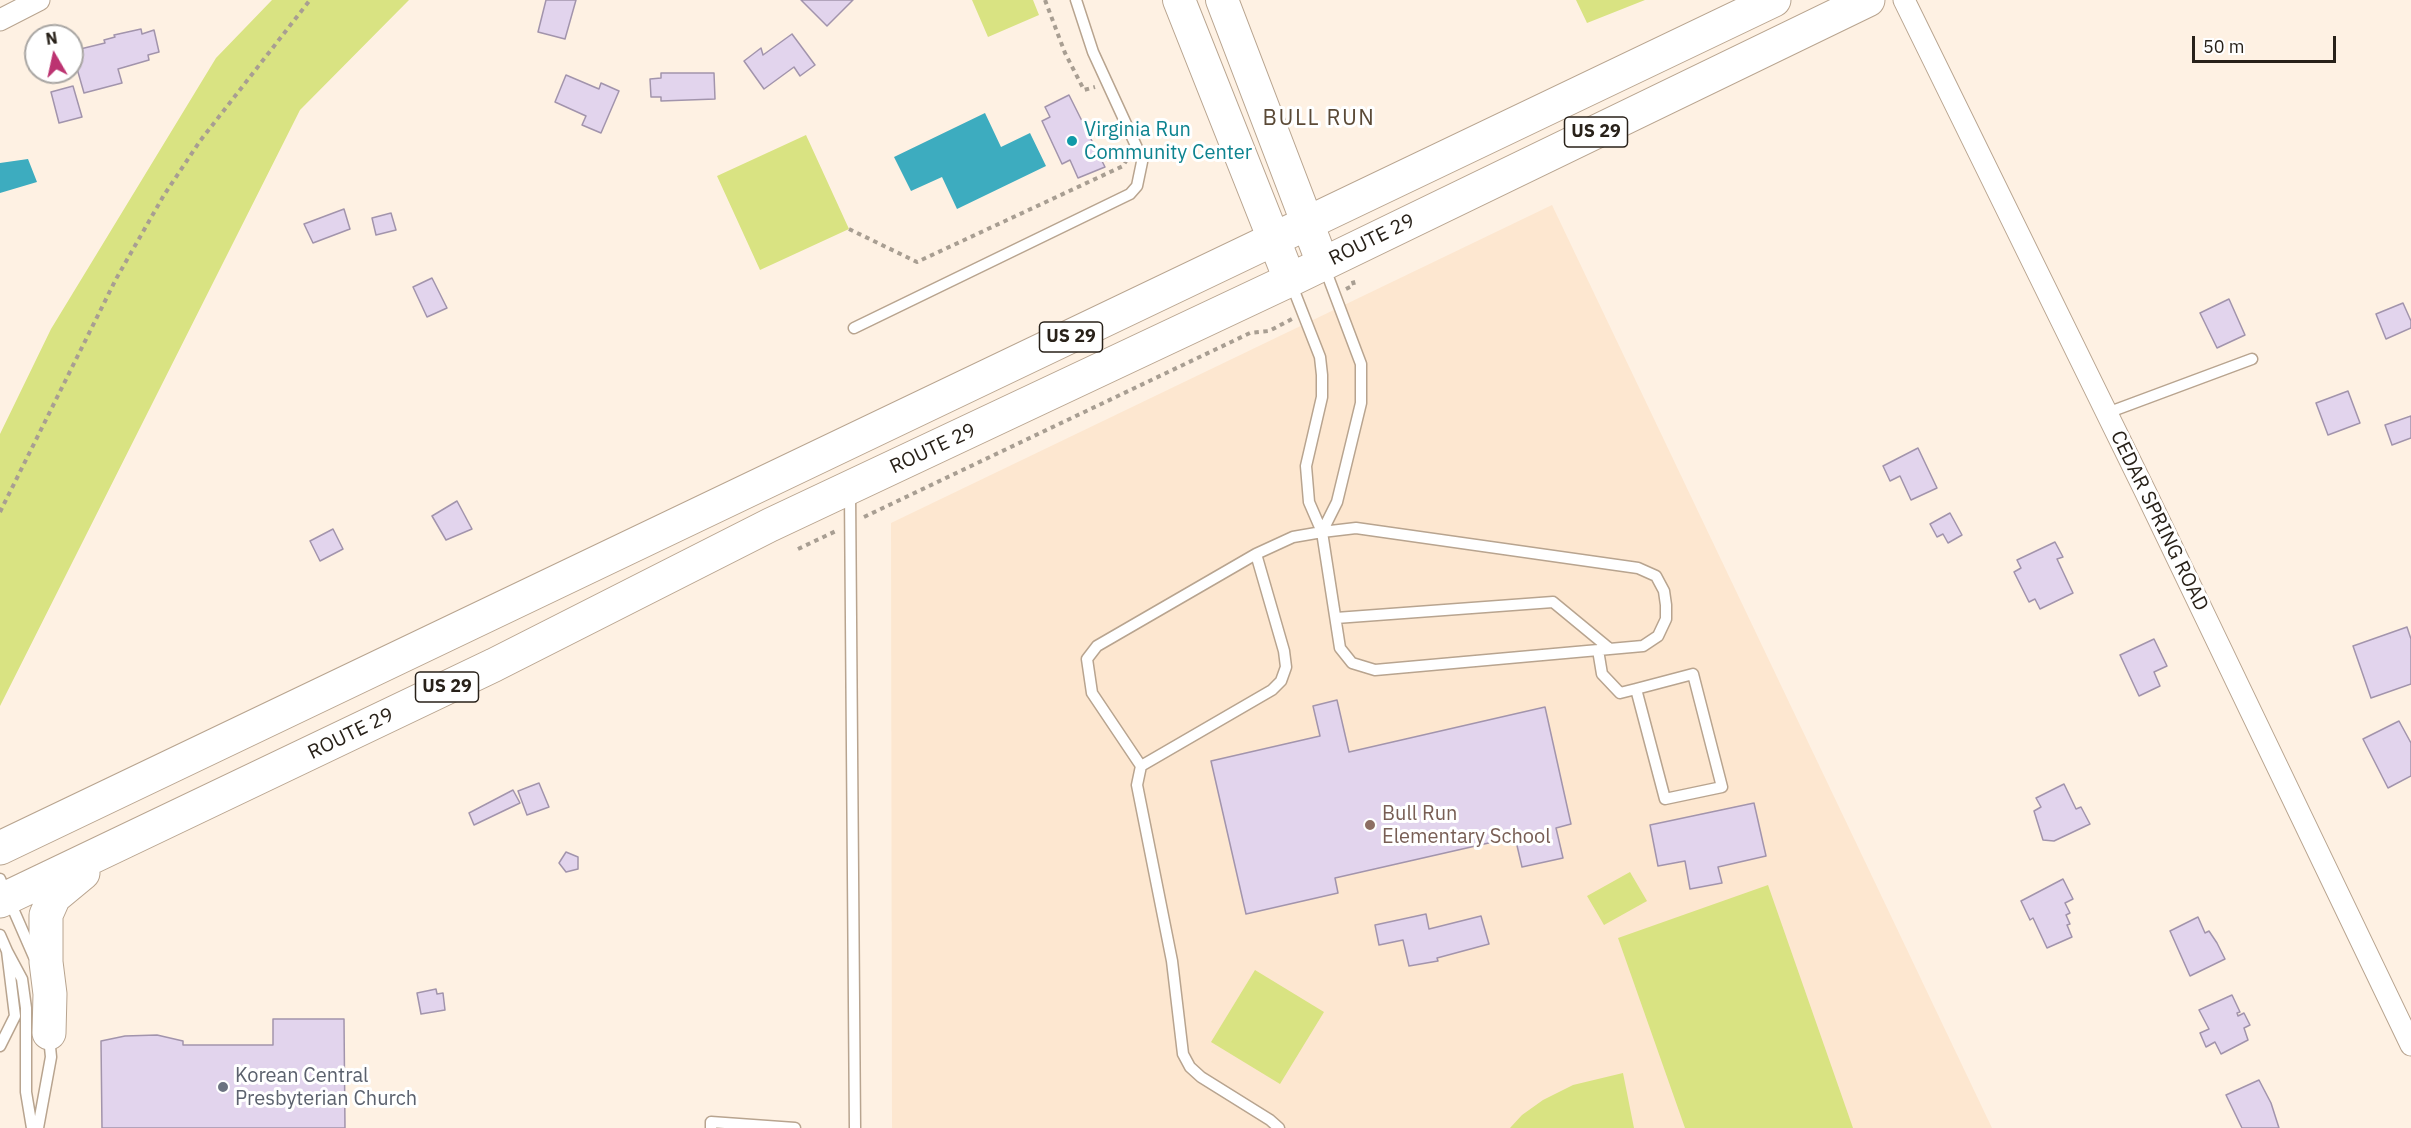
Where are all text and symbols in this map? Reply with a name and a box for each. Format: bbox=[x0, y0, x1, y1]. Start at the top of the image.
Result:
north arrow bbox=[24, 24, 84, 84]
scale bar bbox=[2195, 24, 2339, 62]
text: N bbox=[44, 27, 59, 49]
text: 50 m bbox=[2203, 35, 2245, 58]
district label: BULL RUN bbox=[1263, 106, 1375, 132]
road number: US 29 bbox=[1564, 117, 1628, 147]
place label: Virginia Run Community Center bbox=[1084, 118, 1252, 165]
marker: Virginia Run Community Center bbox=[1065, 134, 1079, 148]
street label: ROUTE 29 bbox=[1325, 209, 1419, 271]
road number: US 29 bbox=[1040, 322, 1102, 352]
street label: ROUTE 29 bbox=[886, 419, 980, 479]
street label: CEDAR SPRING ROAD bbox=[2105, 427, 2213, 615]
road number: US 29 bbox=[416, 672, 478, 702]
street label: ROUTE 29 bbox=[304, 703, 398, 765]
place label: Bull Run Elementary School bbox=[1382, 802, 1551, 849]
marker: Bull Run Elementary School bbox=[1363, 818, 1377, 832]
place label: Korean Central Presbyterian Church bbox=[235, 1064, 417, 1111]
marker: Korean Central Presbyterian Church bbox=[216, 1080, 230, 1094]

